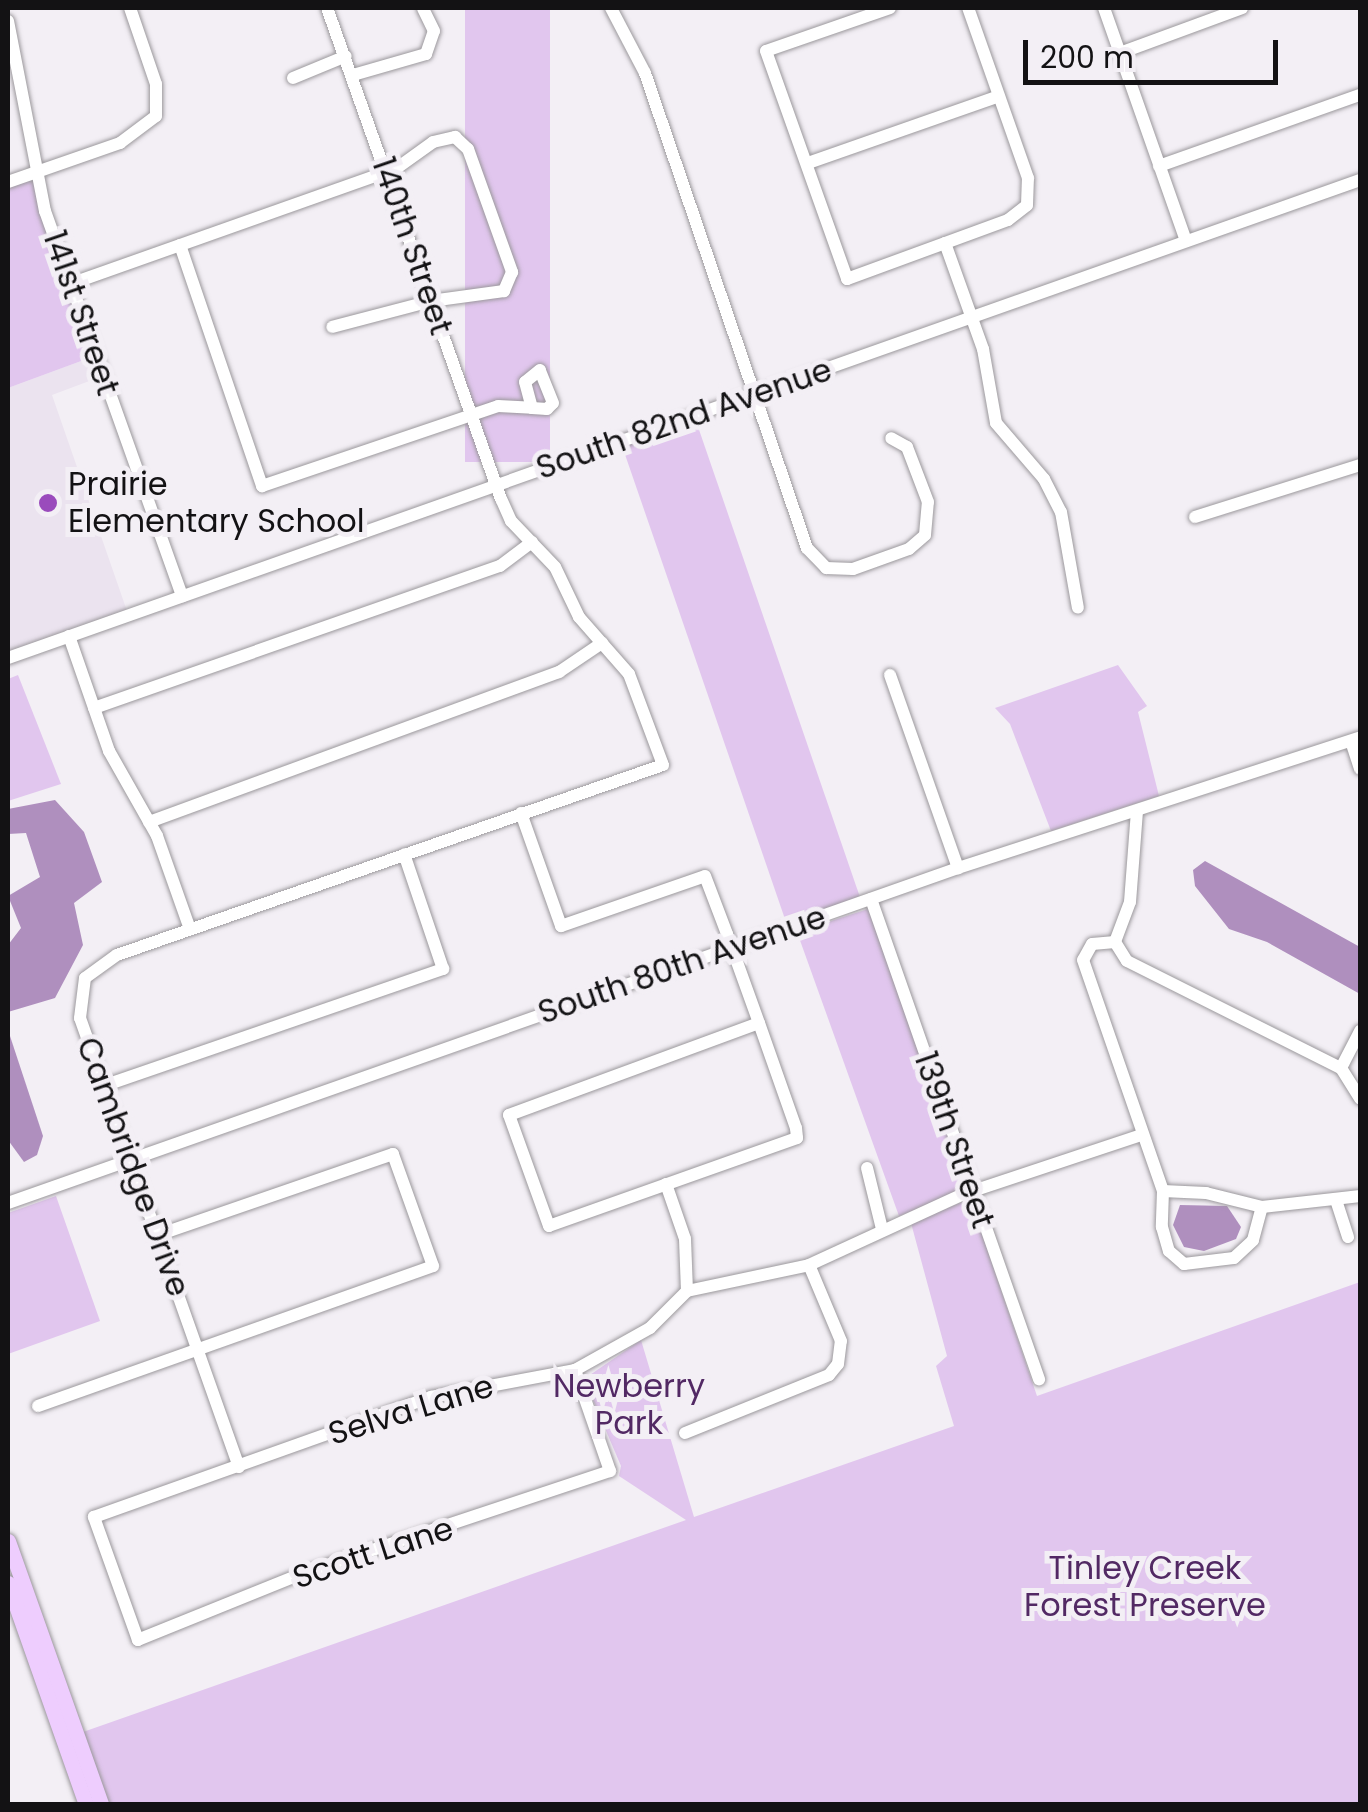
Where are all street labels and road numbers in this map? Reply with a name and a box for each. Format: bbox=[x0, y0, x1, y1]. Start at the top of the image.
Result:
street label: 140th Street bbox=[364, 152, 460, 340]
street label: 141st Street bbox=[35, 226, 127, 400]
street label: South 82nd Avenue bbox=[531, 350, 837, 488]
street label: South 80th Avenue bbox=[533, 898, 831, 1032]
street label: Cambridge Drive bbox=[68, 1032, 198, 1302]
street label: 139th Street bbox=[906, 1047, 1002, 1233]
street label: Selva Lane bbox=[324, 1367, 498, 1453]
street label: Scott Lane bbox=[288, 1509, 458, 1597]

